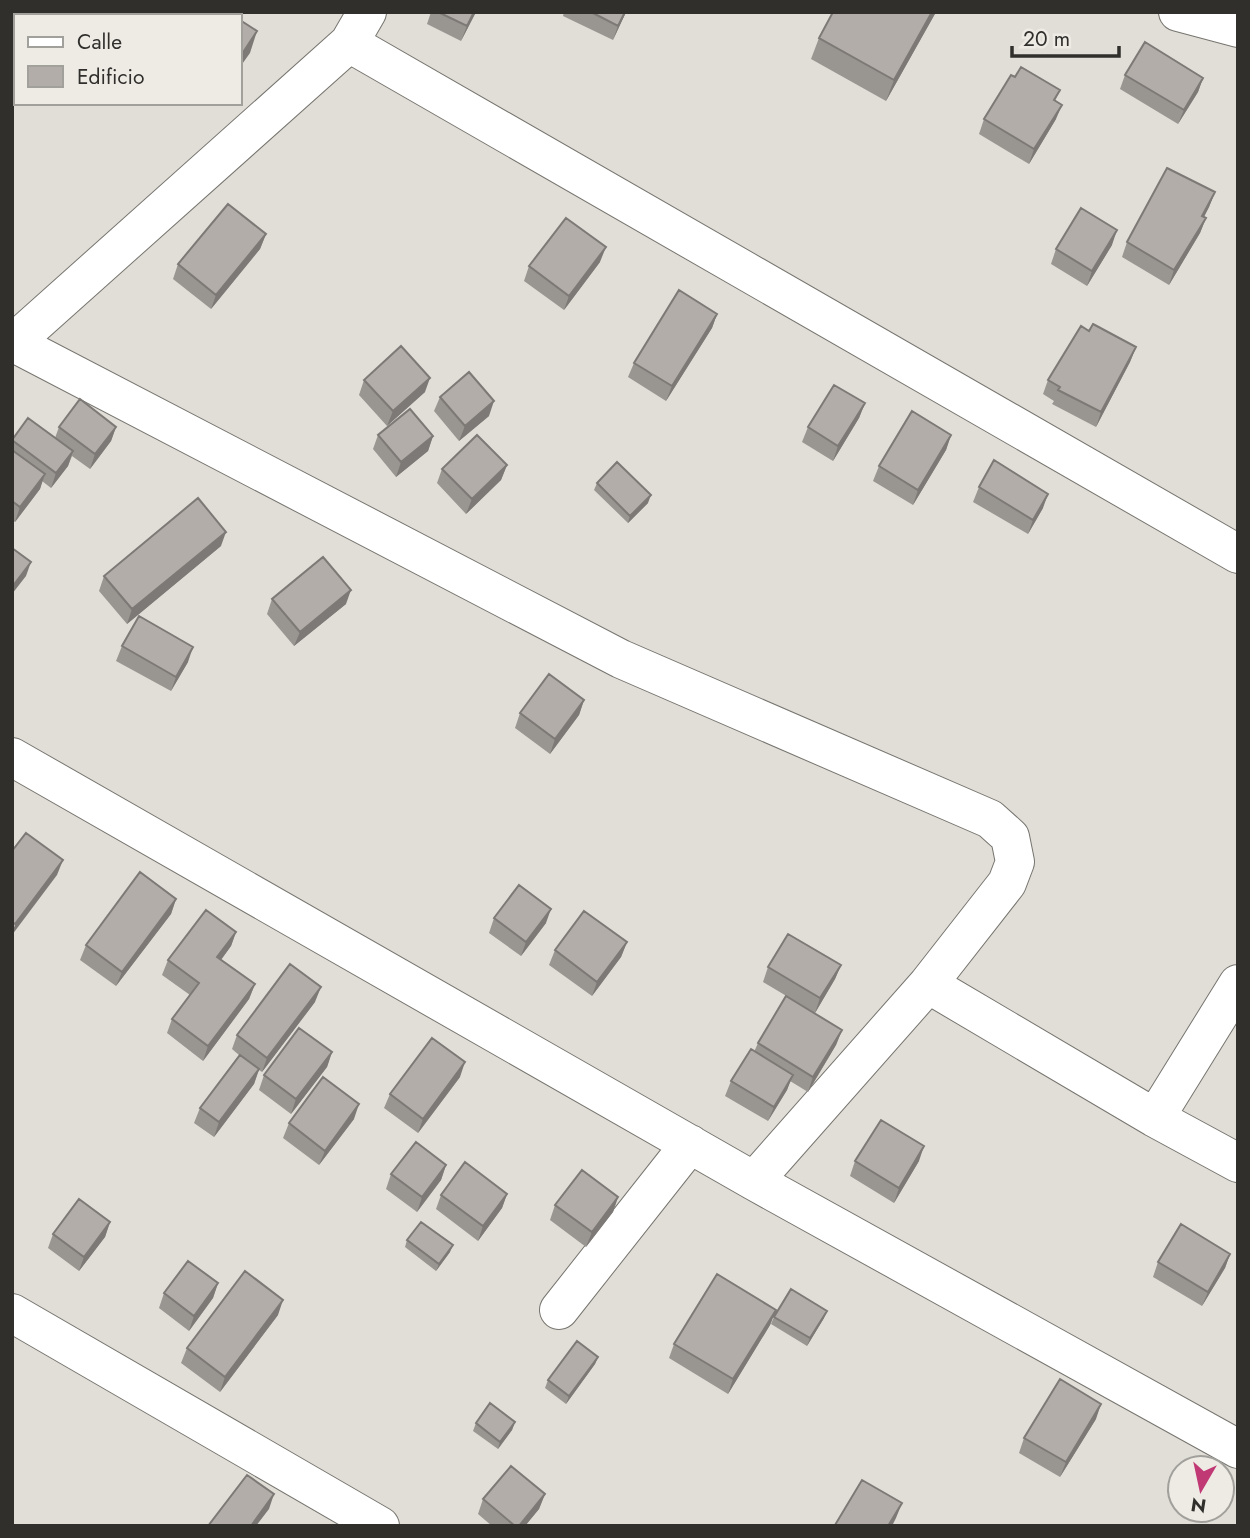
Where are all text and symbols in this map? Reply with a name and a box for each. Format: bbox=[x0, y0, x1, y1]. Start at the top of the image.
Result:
legend bbox=[14, 14, 242, 105]
scale bar bbox=[1012, 14, 1119, 58]
text: 20 m bbox=[1023, 24, 1070, 54]
text: Calle bbox=[77, 27, 122, 57]
text: Edificio bbox=[77, 62, 144, 92]
north arrow bbox=[1166, 1454, 1236, 1524]
text: N bbox=[1189, 1491, 1208, 1520]

